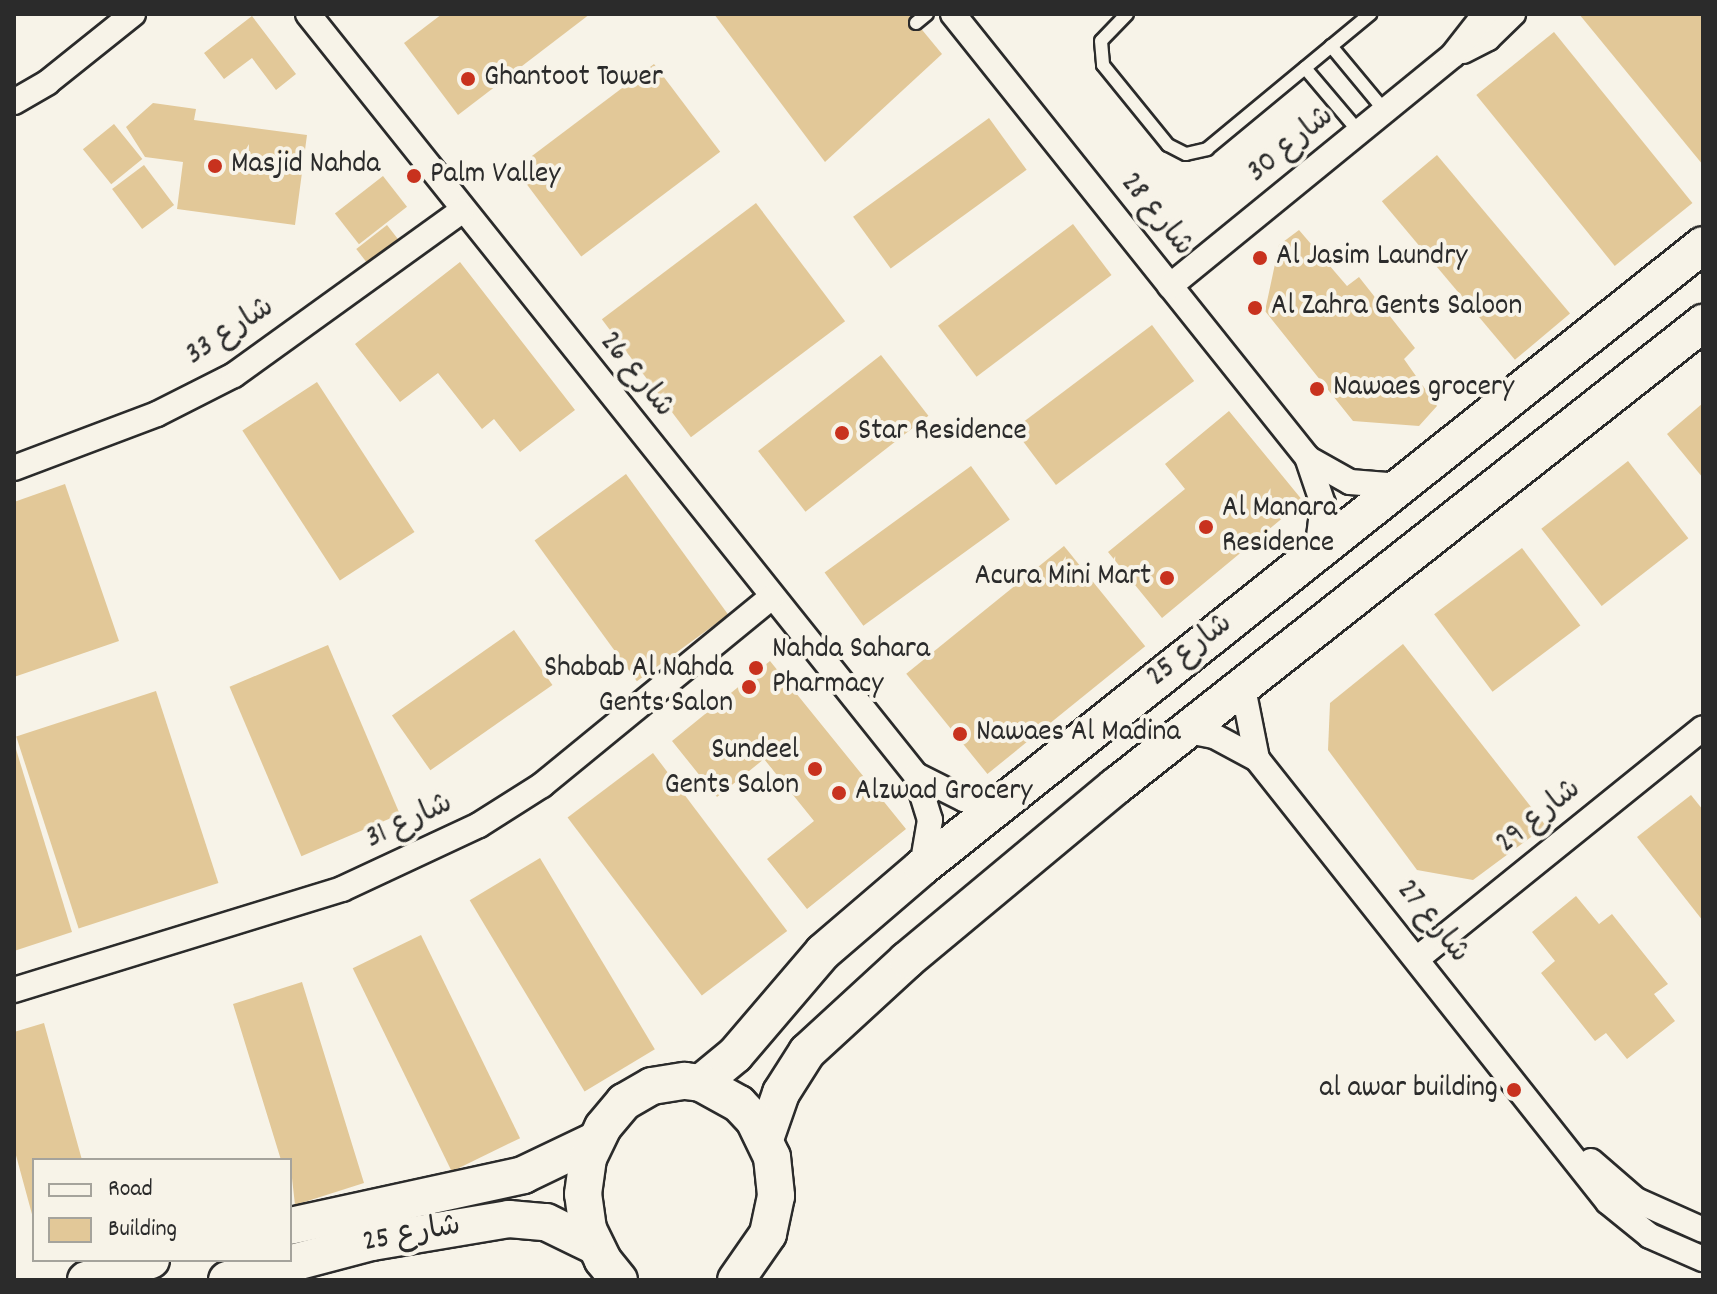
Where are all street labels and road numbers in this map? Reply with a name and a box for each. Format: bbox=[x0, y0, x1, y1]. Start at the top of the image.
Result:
street label: شارع 30 bbox=[1241, 100, 1343, 192]
street label: شارع 28 bbox=[1111, 167, 1199, 265]
street label: شارع 33 bbox=[180, 291, 282, 375]
street label: شارع 26 bbox=[590, 326, 680, 426]
street label: شارع 25 bbox=[1141, 607, 1241, 697]
street label: شارع 29 bbox=[1490, 773, 1590, 863]
street label: شارع 31 bbox=[361, 787, 459, 859]
street label: شارع 27 bbox=[1387, 874, 1475, 972]
street label: شارع 25 bbox=[360, 1210, 464, 1262]

